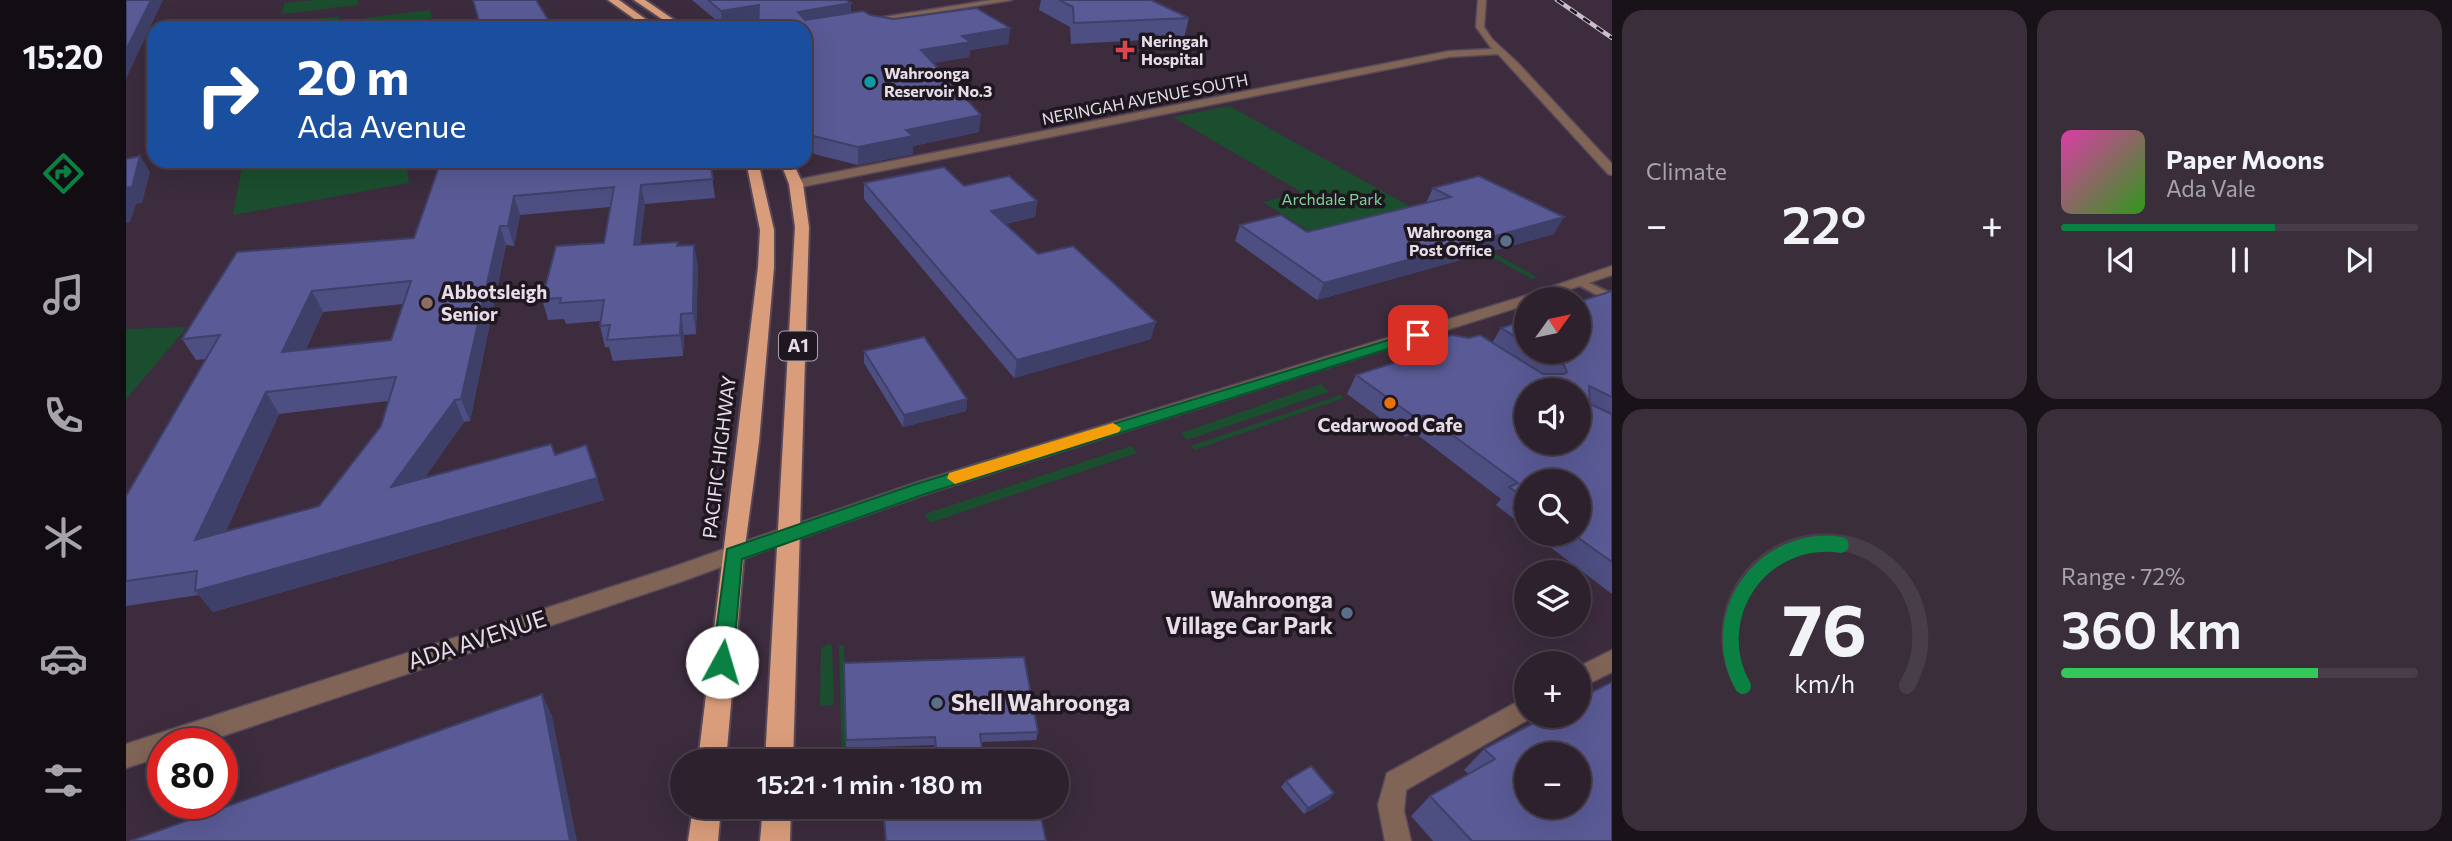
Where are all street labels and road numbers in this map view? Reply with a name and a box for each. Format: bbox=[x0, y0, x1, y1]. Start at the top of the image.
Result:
street label: NERINGAH AVENUE SOUTH bbox=[1040, 69, 1250, 128]
road number: A1 bbox=[779, 332, 817, 360]
street label: PACIFIC HIGHWAY bbox=[697, 374, 740, 540]
street label: ADA AVENUE bbox=[404, 604, 549, 675]

